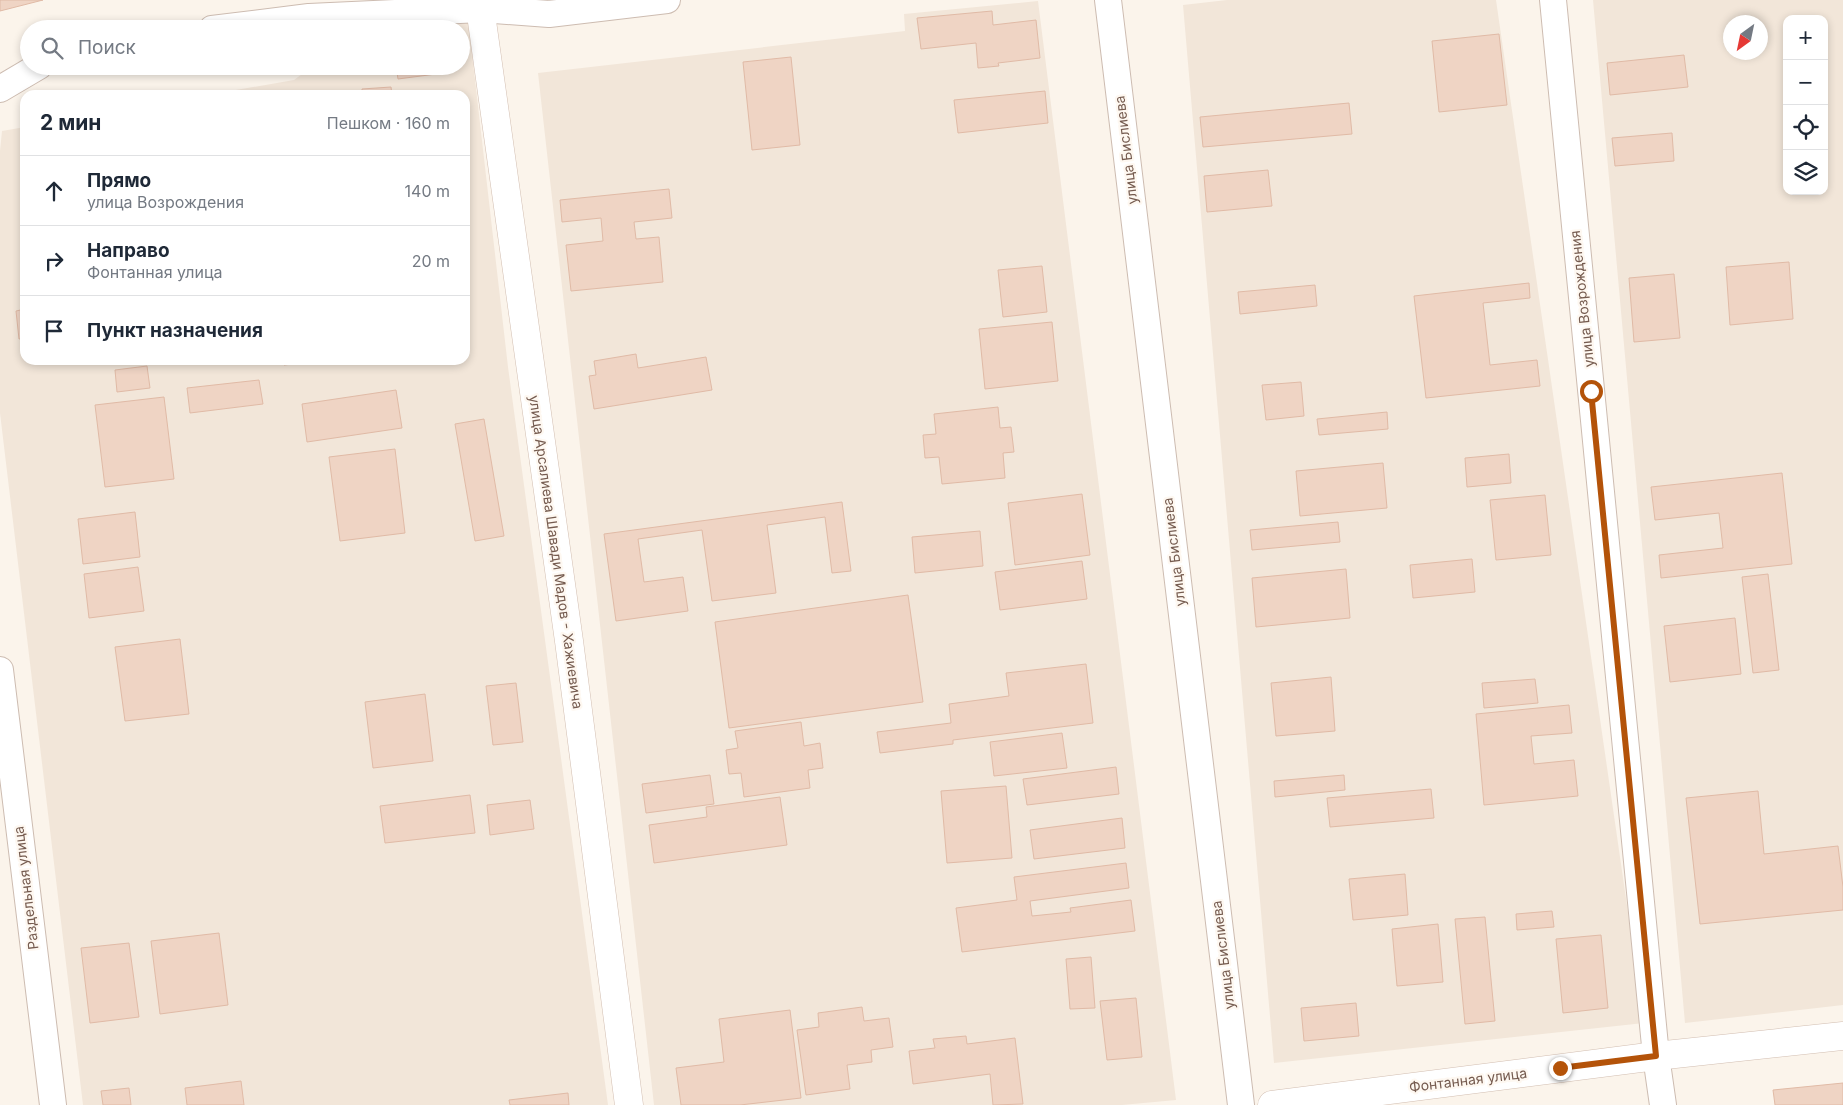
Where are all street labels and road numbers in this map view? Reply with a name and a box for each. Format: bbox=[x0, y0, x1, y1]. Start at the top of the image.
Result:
street label: улица Бислиева bbox=[1110, 95, 1141, 205]
street label: улица Возрождения bbox=[1566, 230, 1597, 368]
street label: улица Арсалиева Шавади Мадов - Хажиевича bbox=[526, 394, 587, 710]
street label: улица Бислиева bbox=[1158, 497, 1189, 607]
street label: Раздельная улица bbox=[10, 825, 42, 951]
street label: улица Бислиева bbox=[1207, 900, 1238, 1010]
street label: Фонтанная улица bbox=[1408, 1064, 1528, 1095]

